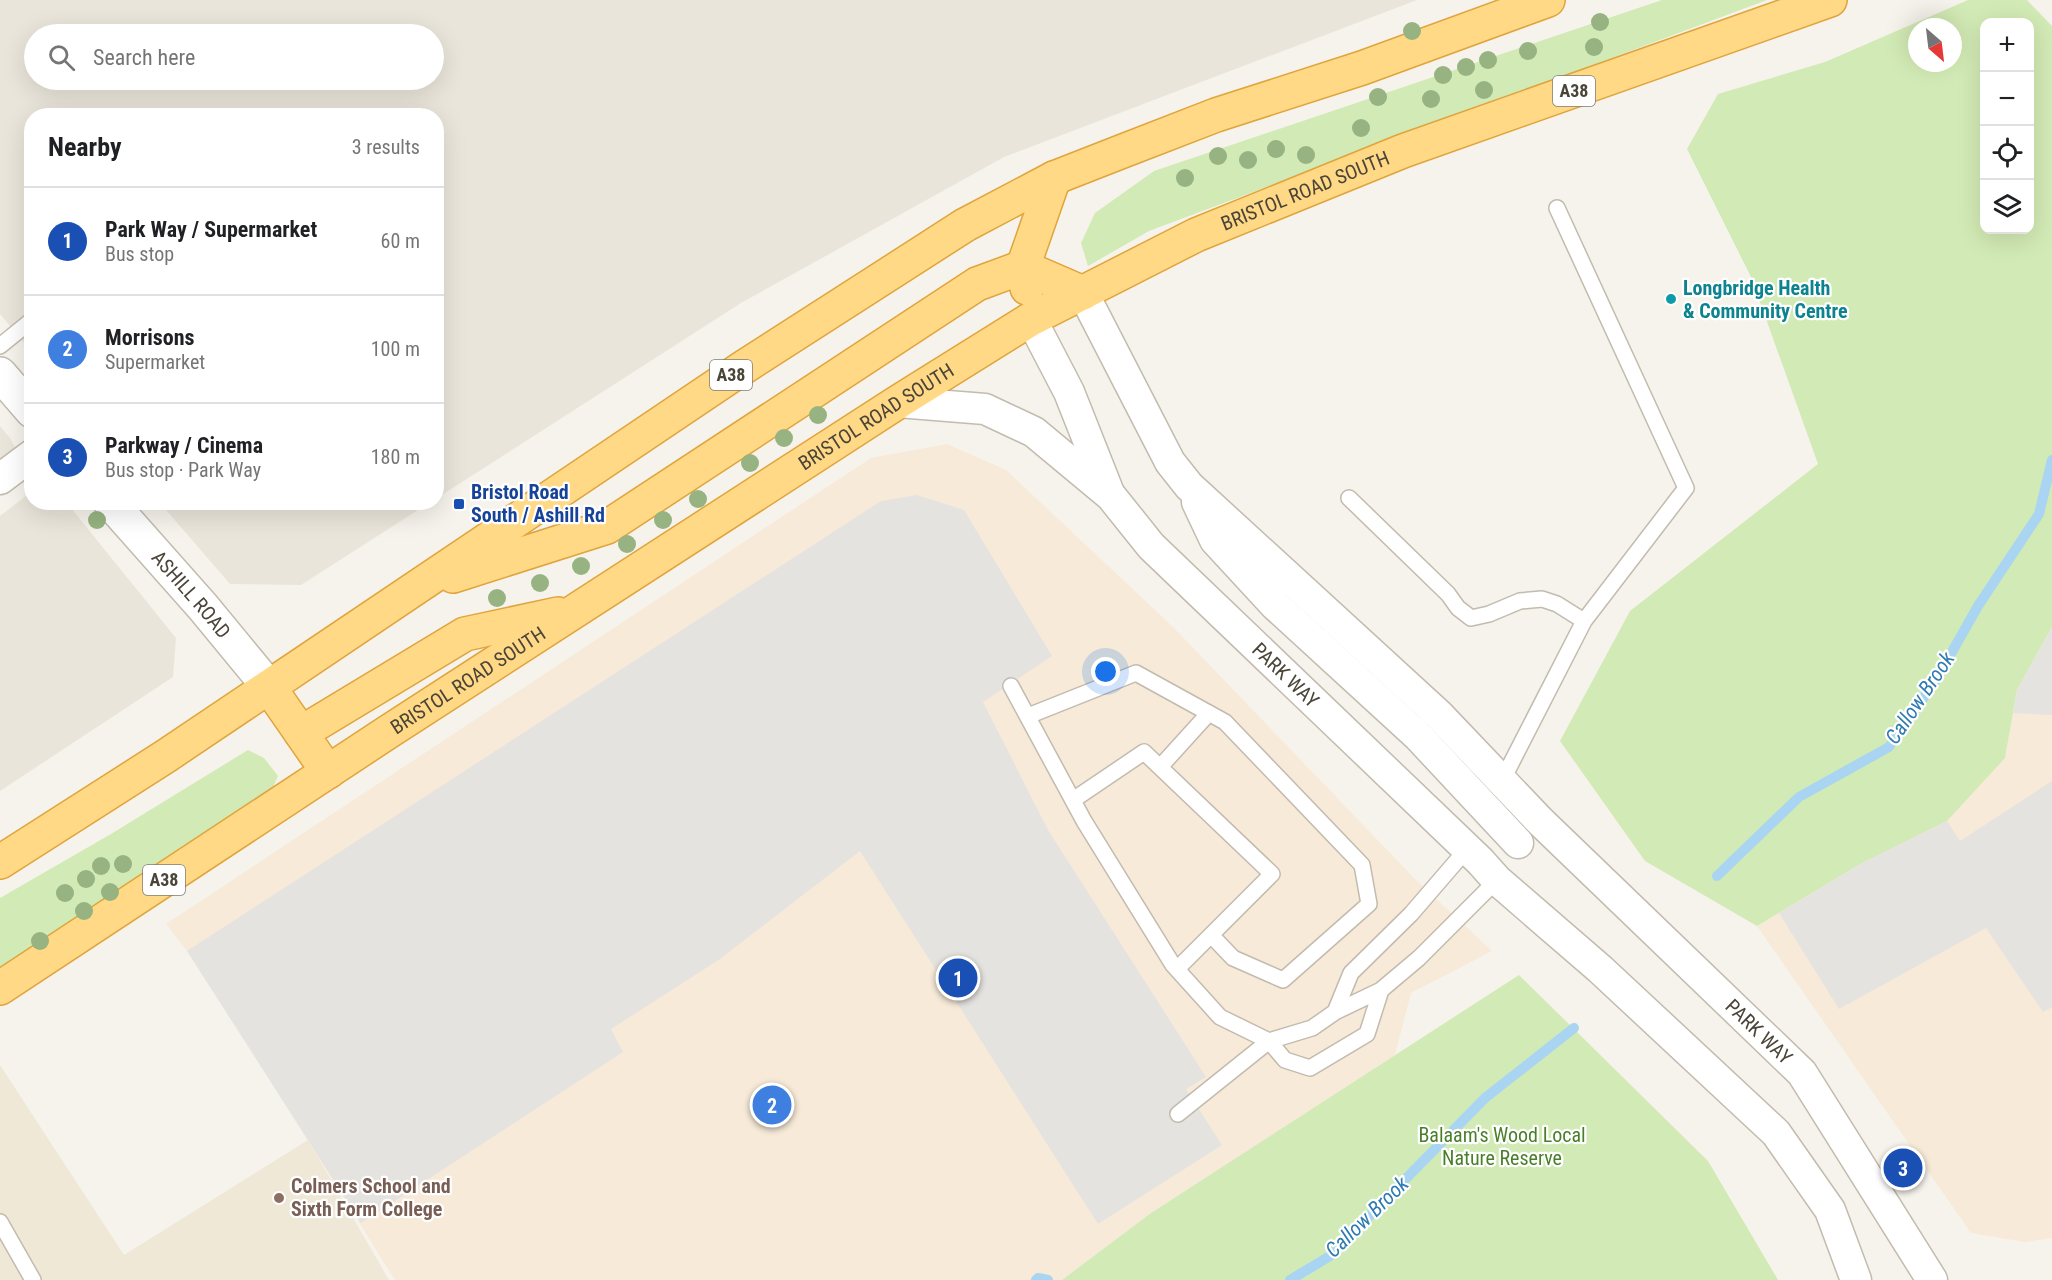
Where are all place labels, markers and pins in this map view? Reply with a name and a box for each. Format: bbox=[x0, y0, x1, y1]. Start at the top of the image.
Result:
place label: Longbridge Health & Community Centre bbox=[1683, 276, 1848, 323]
marker: Longbridge Health & Community Centre bbox=[1664, 292, 1678, 306]
place label: Bristol Road South / Ashill Rd bbox=[471, 480, 605, 527]
marker: Bristol Road South / Ashill Rd bbox=[452, 497, 466, 511]
pin: 1 bbox=[938, 956, 978, 1000]
pin: 2 bbox=[752, 1082, 792, 1128]
pin: 3 bbox=[1884, 1146, 1922, 1190]
place label: Colmers School and Sixth Form College bbox=[291, 1174, 451, 1221]
marker: Colmers School and Sixth Form College bbox=[272, 1191, 286, 1205]

